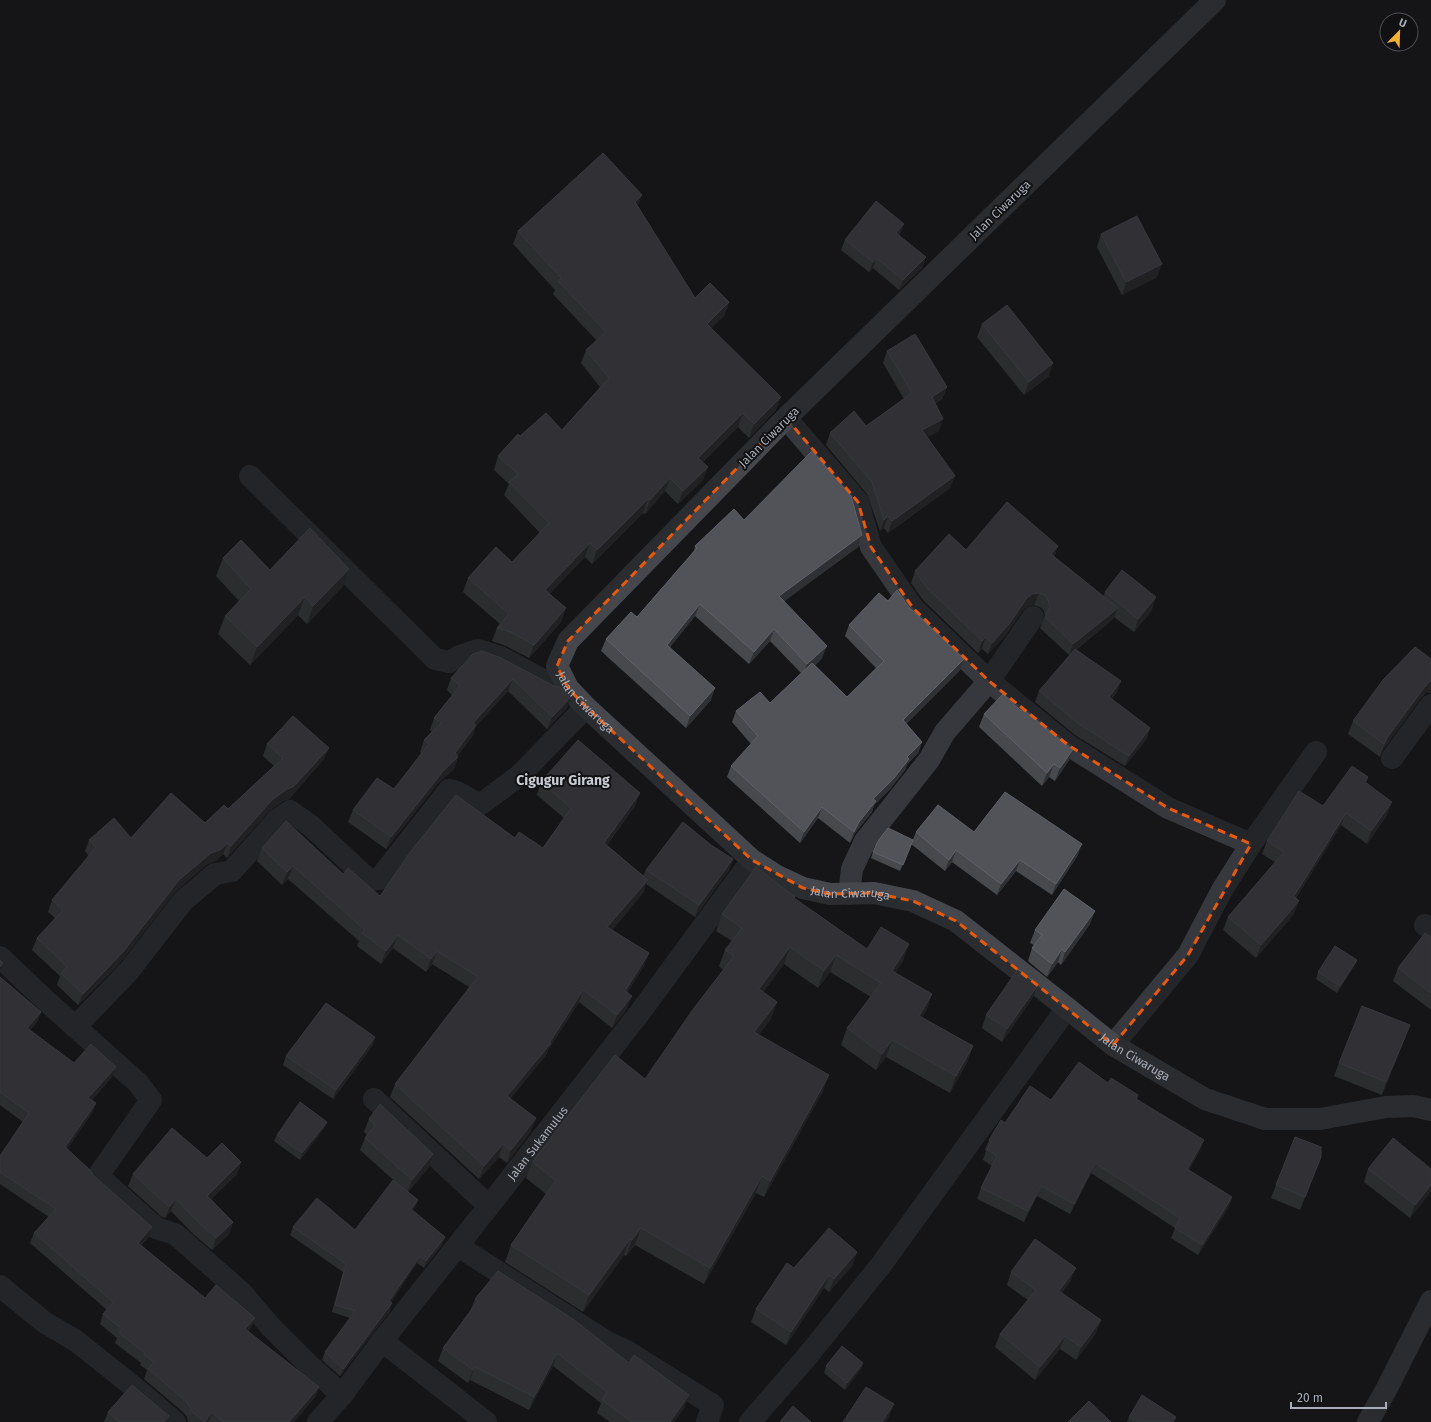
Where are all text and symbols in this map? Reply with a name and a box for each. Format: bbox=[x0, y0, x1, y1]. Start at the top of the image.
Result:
north arrow bbox=[1379, 12, 1419, 52]
text: U bbox=[1397, 16, 1409, 31]
street label: Jalan Ciwaruga bbox=[967, 177, 1033, 243]
street label: Jalan Ciwaruga bbox=[736, 404, 802, 470]
street label: Jalan Ciwaruga bbox=[554, 669, 617, 736]
district label: Cigugur Girang bbox=[516, 772, 610, 789]
street label: Jalan Ciwaruga bbox=[809, 883, 891, 903]
street label: Jalan Ciwaruga bbox=[1097, 1030, 1172, 1084]
street label: Jalan Sukamulus bbox=[505, 1103, 571, 1183]
scale bar bbox=[1291, 1384, 1386, 1410]
text: 20 m bbox=[1297, 1391, 1323, 1405]

